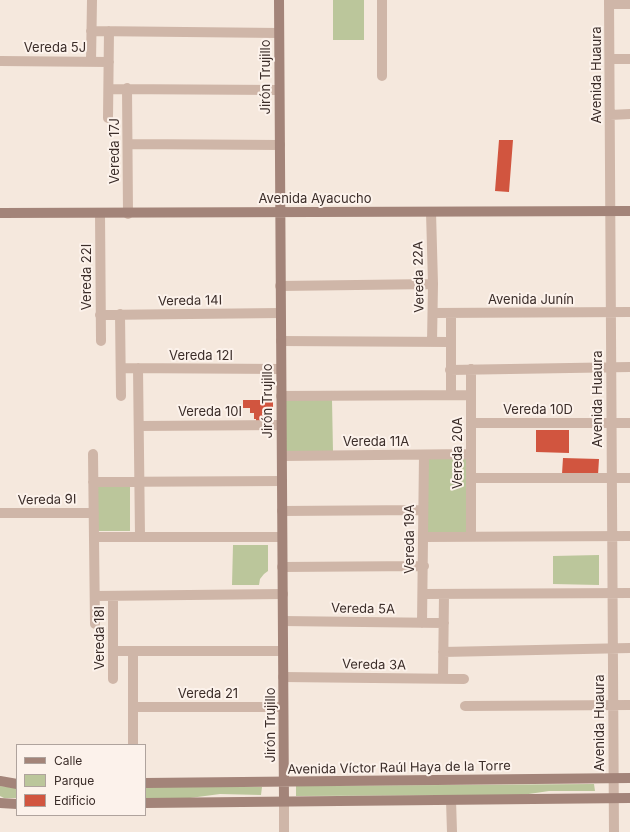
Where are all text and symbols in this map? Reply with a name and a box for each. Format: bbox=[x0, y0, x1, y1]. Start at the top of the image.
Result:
street label: Avenida Huaura bbox=[589, 27, 605, 123]
street label: Jirón Trujillo bbox=[258, 39, 274, 115]
street label: Vereda 5J bbox=[24, 40, 86, 56]
street label: Vereda 17J bbox=[107, 118, 123, 184]
street label: Avenida Ayacucho bbox=[258, 191, 372, 207]
street label: Vereda 22A bbox=[411, 241, 427, 313]
street label: Vereda 22I bbox=[79, 244, 95, 310]
street label: Avenida Junín bbox=[488, 292, 574, 308]
street label: Vereda 14I bbox=[158, 293, 222, 309]
street label: Vereda 12I bbox=[169, 348, 233, 364]
street label: Avenida Huaura bbox=[590, 351, 606, 447]
street label: Jirón Trujillo bbox=[260, 363, 276, 439]
street label: Vereda 10D bbox=[503, 402, 573, 418]
street label: Vereda 10I bbox=[178, 404, 242, 420]
street label: Vereda 20A bbox=[450, 417, 466, 489]
street label: Vereda 11A bbox=[343, 434, 409, 450]
street label: Vereda 9I bbox=[18, 492, 76, 508]
street label: Vereda 19A bbox=[402, 504, 418, 574]
street label: Vereda 5A bbox=[331, 601, 395, 617]
street label: Vereda 18I bbox=[92, 606, 108, 670]
street label: Vereda 3A bbox=[342, 657, 406, 673]
street label: Avenida Huaura bbox=[592, 675, 608, 771]
street label: Vereda 21 bbox=[178, 686, 238, 702]
street label: Jirón Trujillo bbox=[263, 687, 279, 763]
legend bbox=[16, 744, 146, 816]
text: Calle bbox=[54, 753, 82, 768]
street label: Avenida Víctor Raúl Haya de la Torre bbox=[287, 758, 511, 778]
text: Parque bbox=[54, 773, 94, 788]
text: Edificio bbox=[54, 793, 96, 808]

